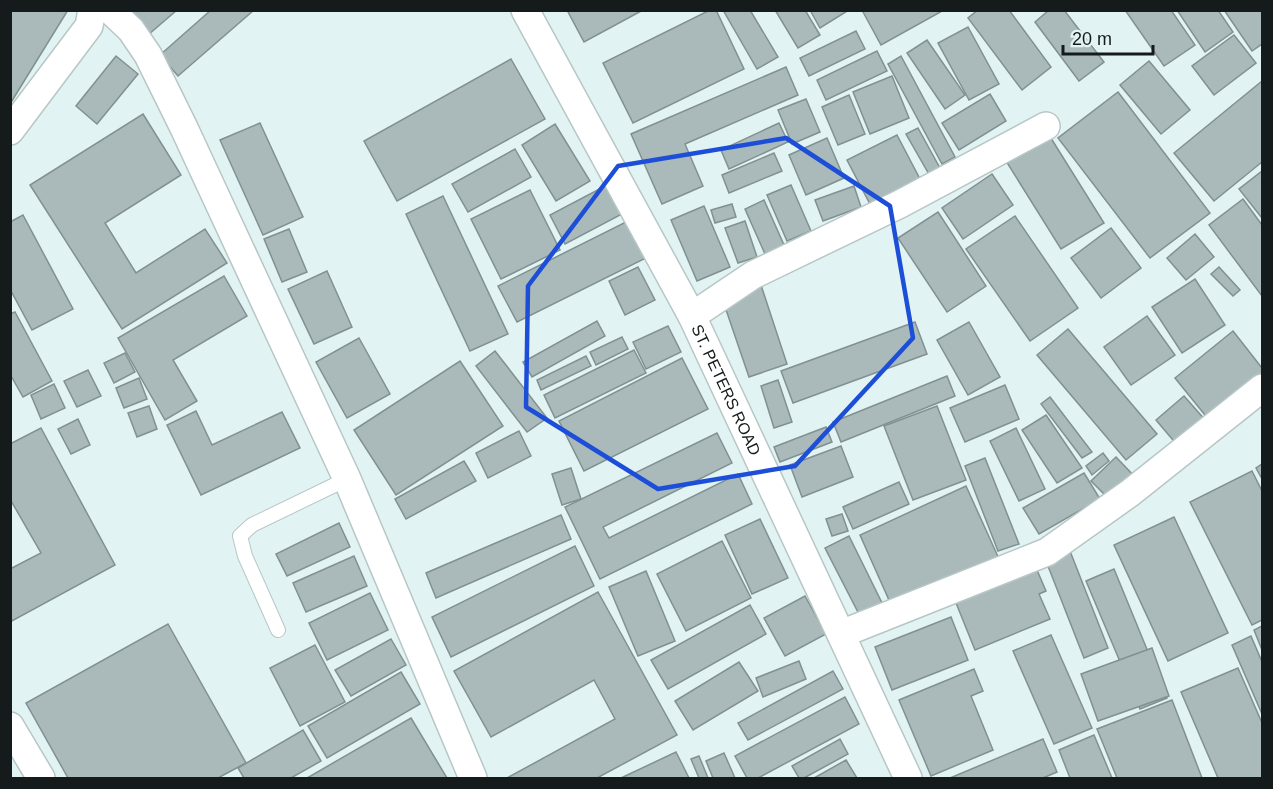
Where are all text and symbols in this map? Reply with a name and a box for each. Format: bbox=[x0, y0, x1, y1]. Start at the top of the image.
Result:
scale bar bbox=[1063, 18, 1153, 56]
text: 20 m bbox=[1072, 29, 1112, 49]
street label: ST. PETERS ROAD bbox=[689, 322, 764, 458]

